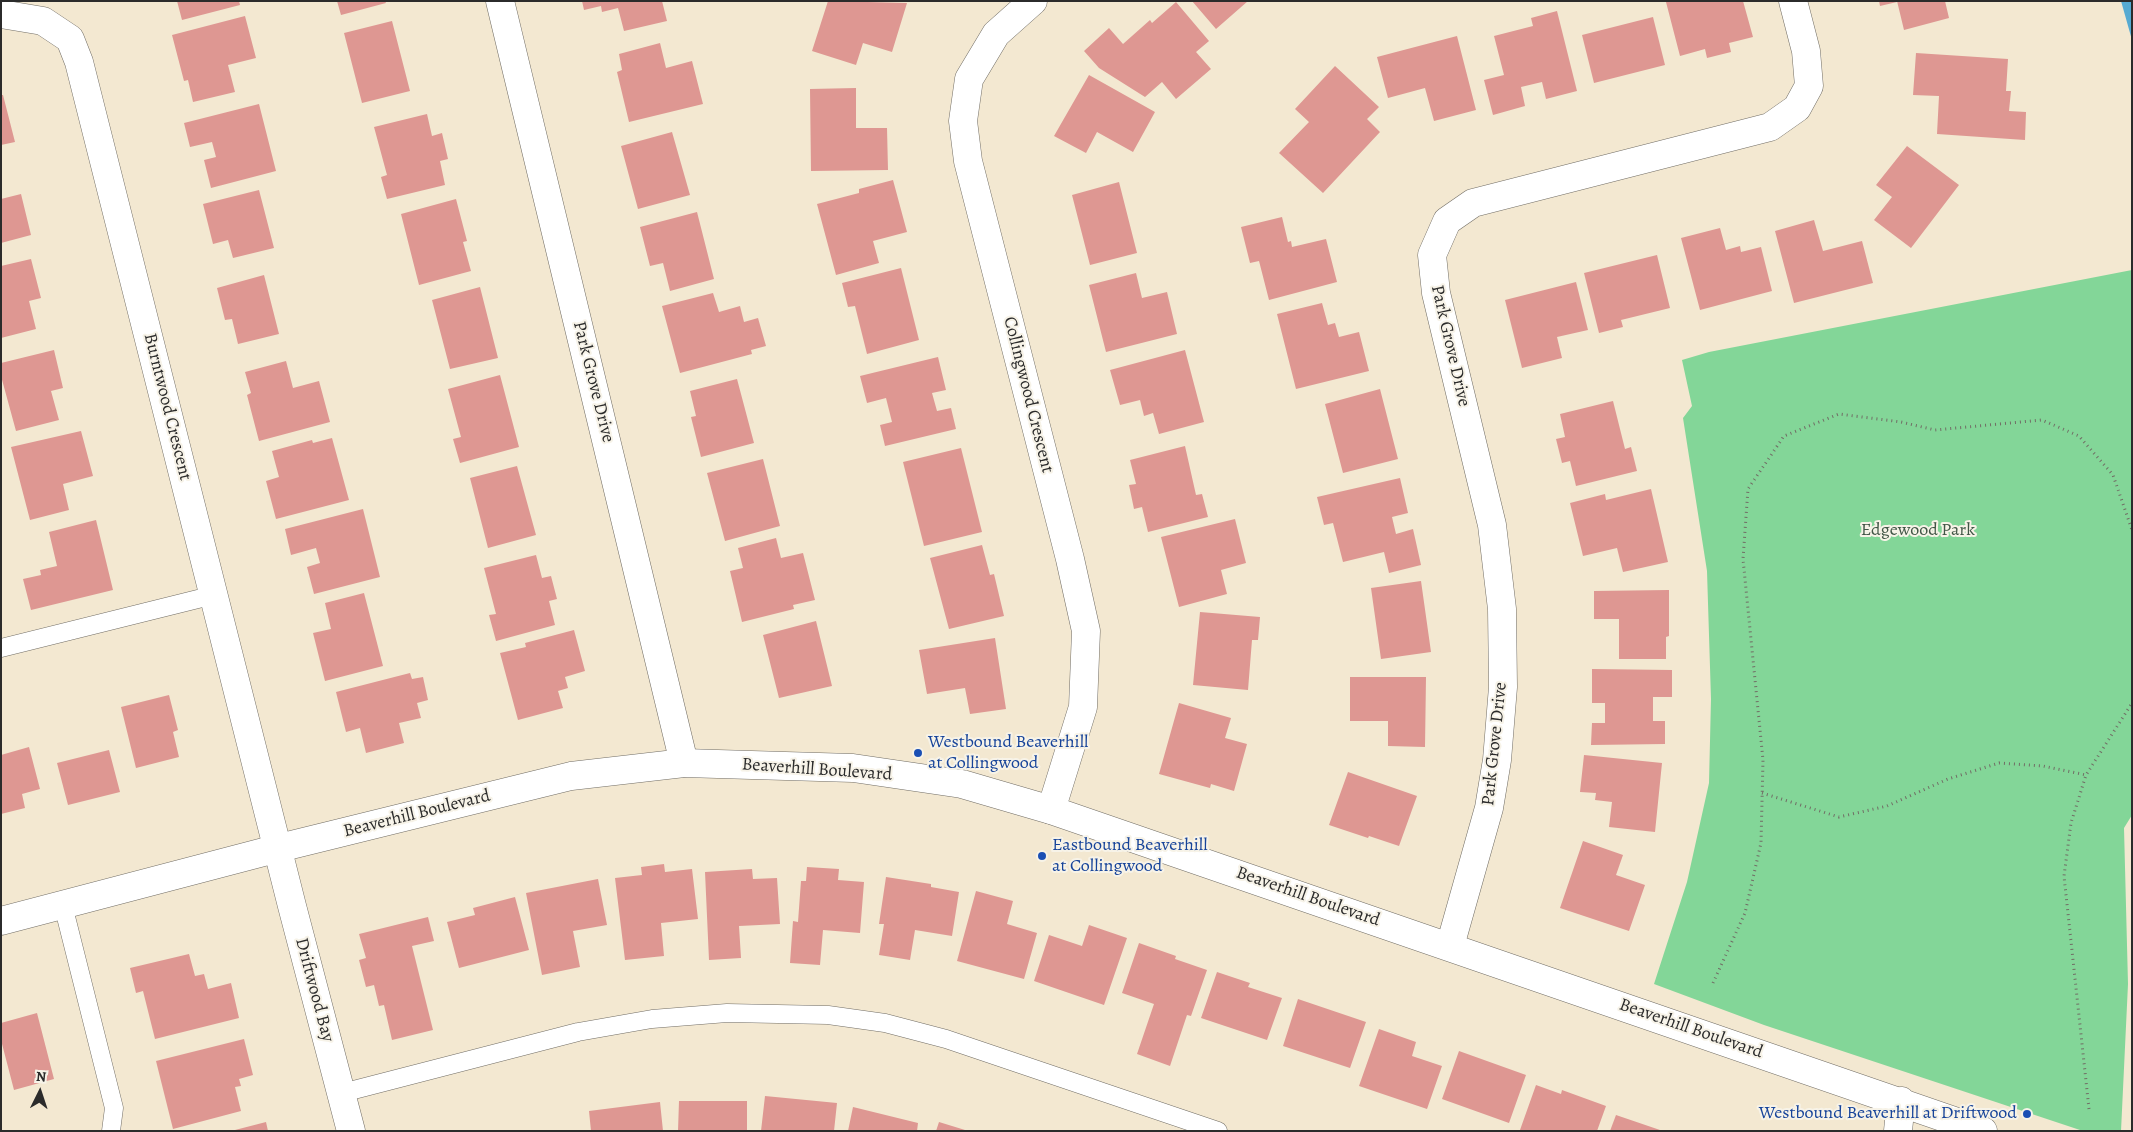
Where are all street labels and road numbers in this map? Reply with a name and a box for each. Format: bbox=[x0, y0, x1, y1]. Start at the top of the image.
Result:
street label: Park Grove Drive bbox=[1426, 283, 1474, 409]
street label: Collingwood Crescent bbox=[998, 315, 1058, 475]
street label: Park Grove Drive bbox=[568, 319, 618, 445]
street label: Burntwood Crescent bbox=[138, 331, 196, 483]
street label: Park Grove Drive bbox=[1478, 681, 1512, 807]
street label: Beaverhill Boulevard bbox=[741, 754, 893, 786]
street label: Beaverhill Boulevard bbox=[341, 785, 493, 843]
street label: Beaverhill Boulevard bbox=[1233, 862, 1383, 932]
street label: Driftwood Bay bbox=[290, 936, 338, 1044]
street label: Beaverhill Boulevard bbox=[1616, 994, 1766, 1064]

